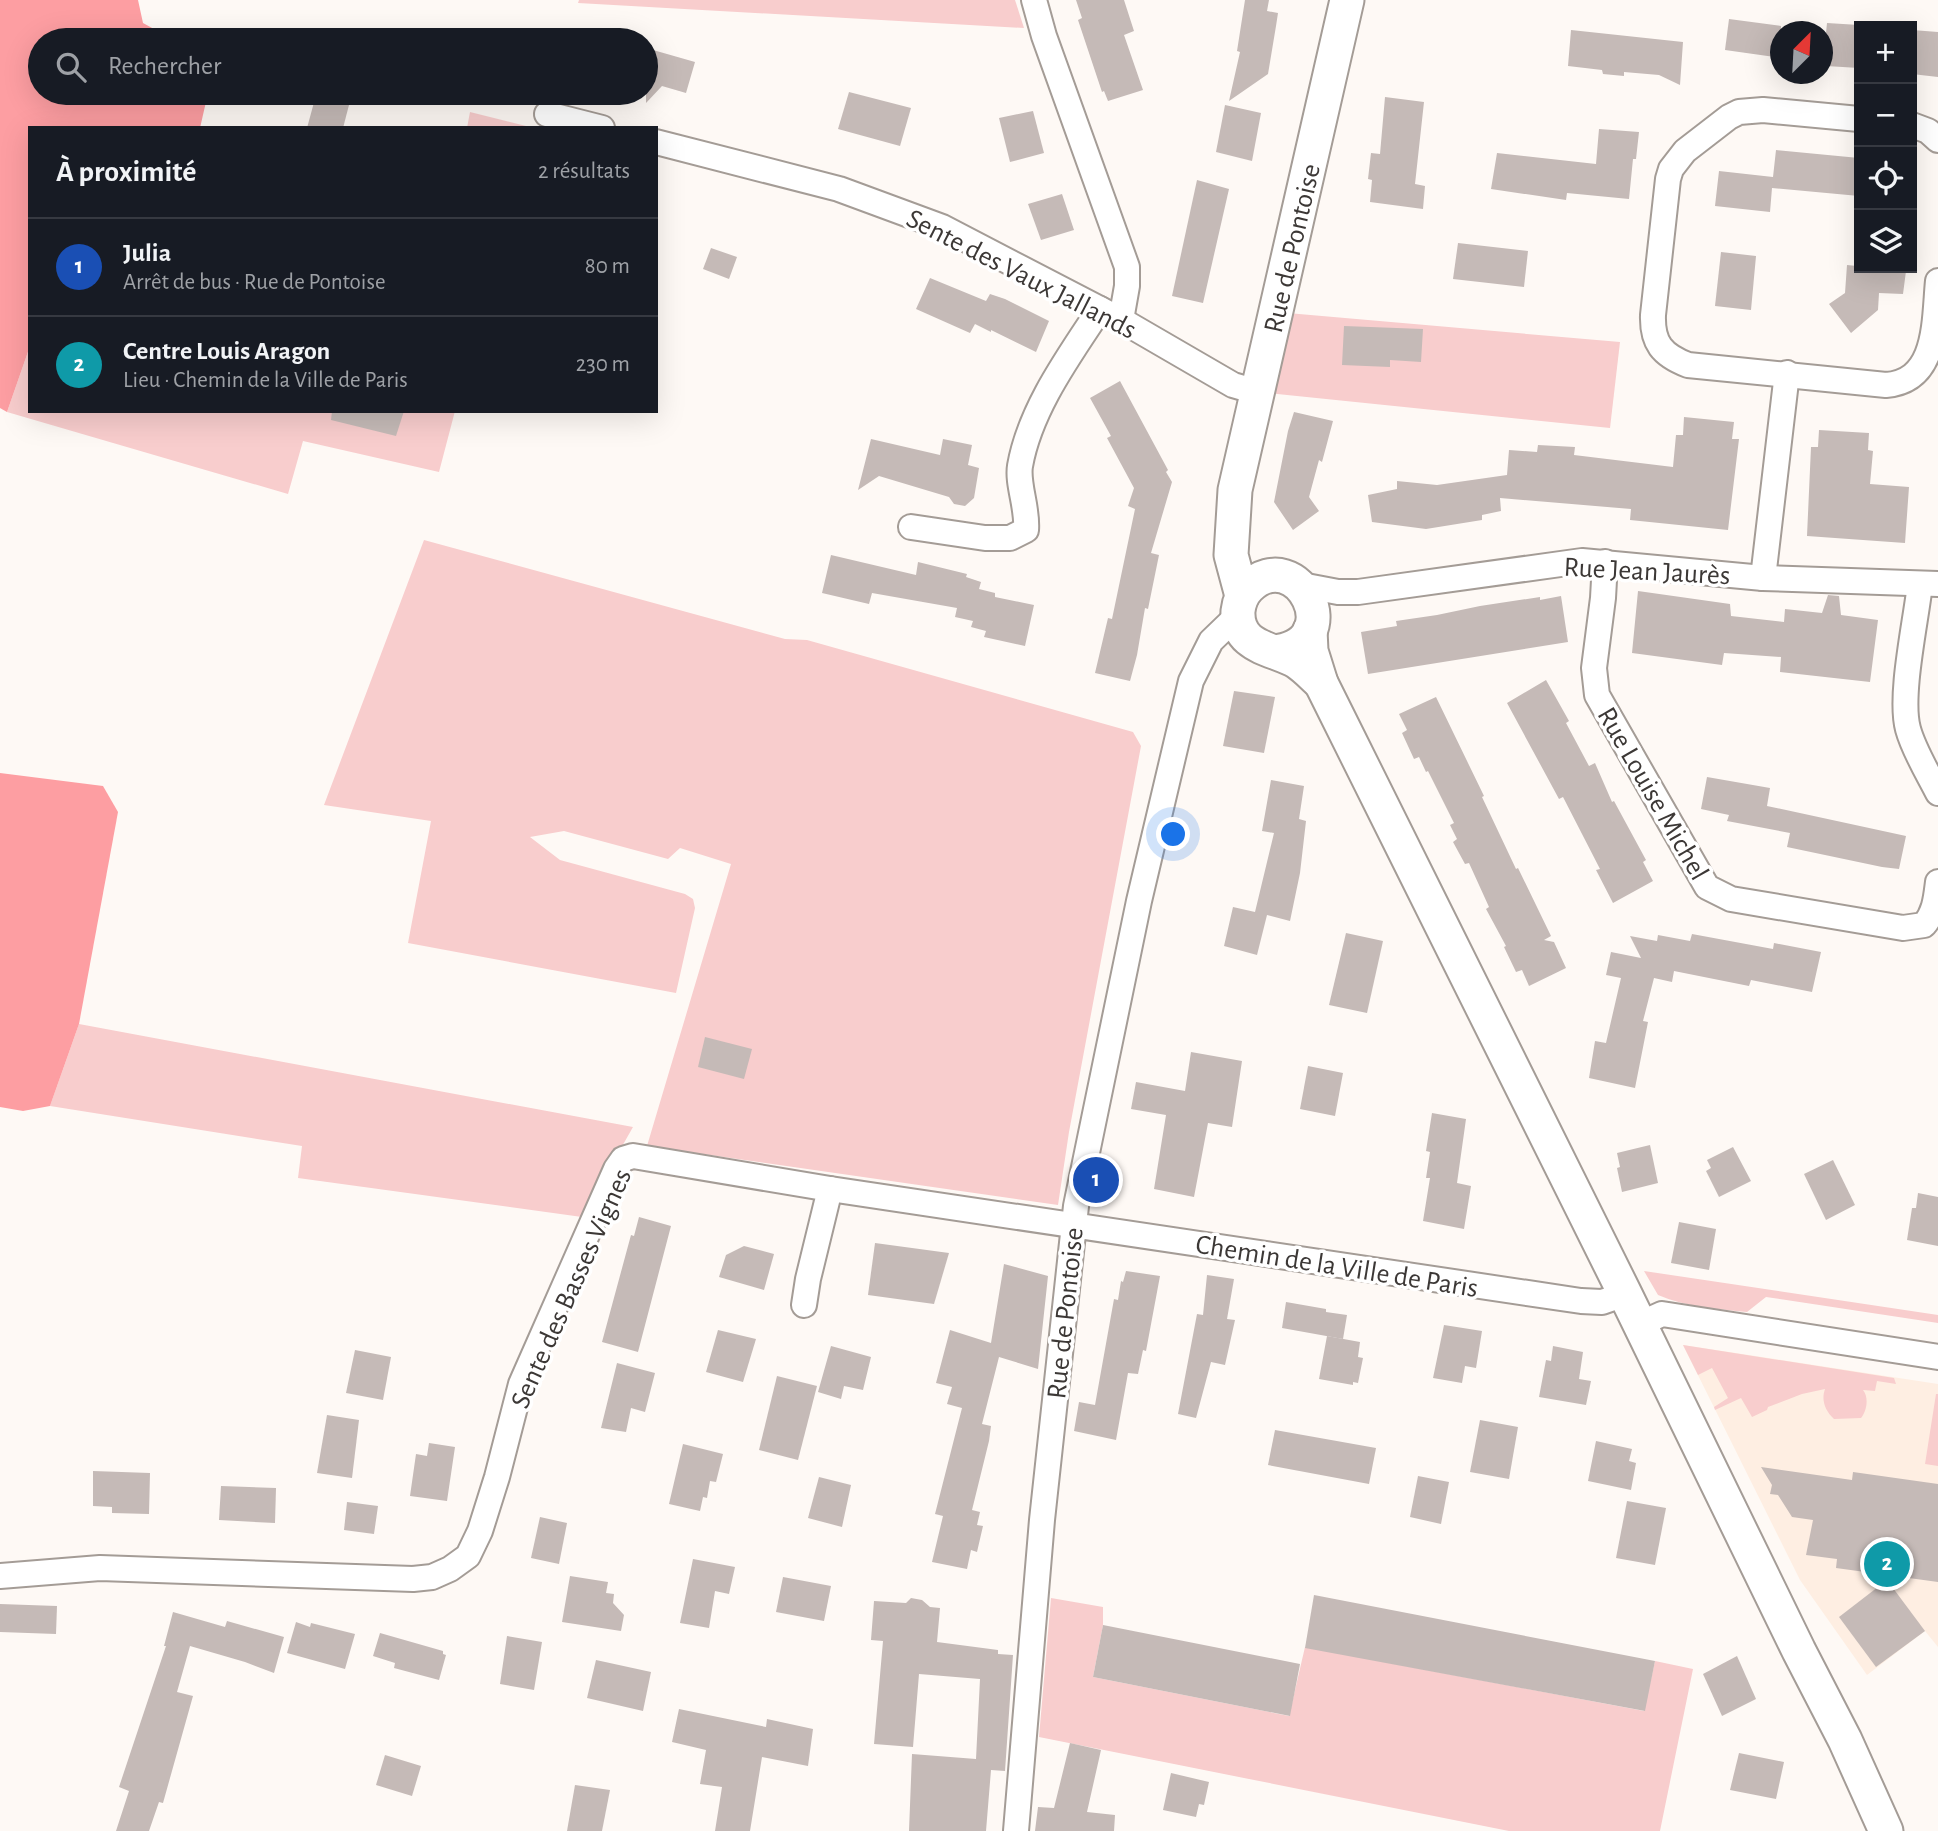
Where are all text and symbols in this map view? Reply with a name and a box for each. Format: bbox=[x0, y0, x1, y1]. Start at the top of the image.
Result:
north arrow bbox=[1770, 21, 1833, 84]
map controls bbox=[1854, 21, 1917, 273]
button: + bbox=[1854, 21, 1917, 84]
search box bbox=[28, 28, 658, 105]
icon: search bbox=[52, 48, 90, 86]
text: Rechercher bbox=[108, 53, 221, 79]
button: − bbox=[1854, 84, 1917, 147]
button: locate bbox=[1854, 147, 1917, 210]
text: À proximité bbox=[56, 157, 196, 187]
text: 2 résultats bbox=[538, 160, 630, 183]
street label: Rue de Pontoise bbox=[1260, 161, 1326, 336]
street label: Sente des Vaux Jallands bbox=[902, 205, 1140, 345]
button: layers bbox=[1854, 210, 1917, 273]
text: Julia bbox=[123, 240, 171, 266]
text: 1 bbox=[75, 255, 83, 278]
text: 80 m bbox=[585, 255, 630, 278]
text: Arrêt de bus · Rue de Pontoise bbox=[123, 271, 386, 294]
text: Centre Louis Aragon bbox=[123, 338, 330, 364]
text: 2 bbox=[74, 353, 84, 376]
text: 230 m bbox=[576, 353, 630, 376]
text: Lieu · Chemin de la Ville de Paris bbox=[123, 369, 408, 392]
street label: Rue Jean Jaurès bbox=[1563, 554, 1731, 590]
street label: Rue Louise Michel bbox=[1591, 703, 1713, 885]
your location bbox=[1156, 817, 1190, 851]
pin: 1 bbox=[1073, 1154, 1119, 1206]
street label: Sente des Basses Vignes bbox=[506, 1165, 637, 1413]
street label: Rue de Pontoise bbox=[1043, 1226, 1089, 1400]
street label: Chemin de la Ville de Paris bbox=[1194, 1231, 1480, 1303]
pin: 2 bbox=[1864, 1538, 1910, 1590]

